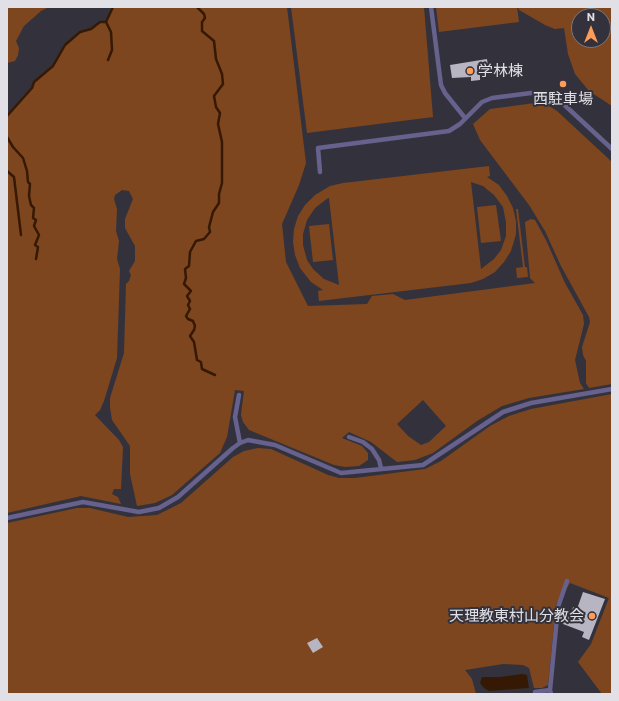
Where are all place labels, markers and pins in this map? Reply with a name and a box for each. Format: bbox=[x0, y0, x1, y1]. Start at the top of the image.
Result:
place label: 学林棟 bbox=[478, 62, 523, 80]
marker: 学林棟 bbox=[465, 66, 475, 76]
marker: 西駐車場 bbox=[558, 79, 568, 89]
place label: 西駐車場 bbox=[533, 90, 593, 108]
place label: 天理教東村山分教会 bbox=[449, 607, 584, 625]
marker: 天理教東村山分教会 bbox=[587, 611, 597, 621]

